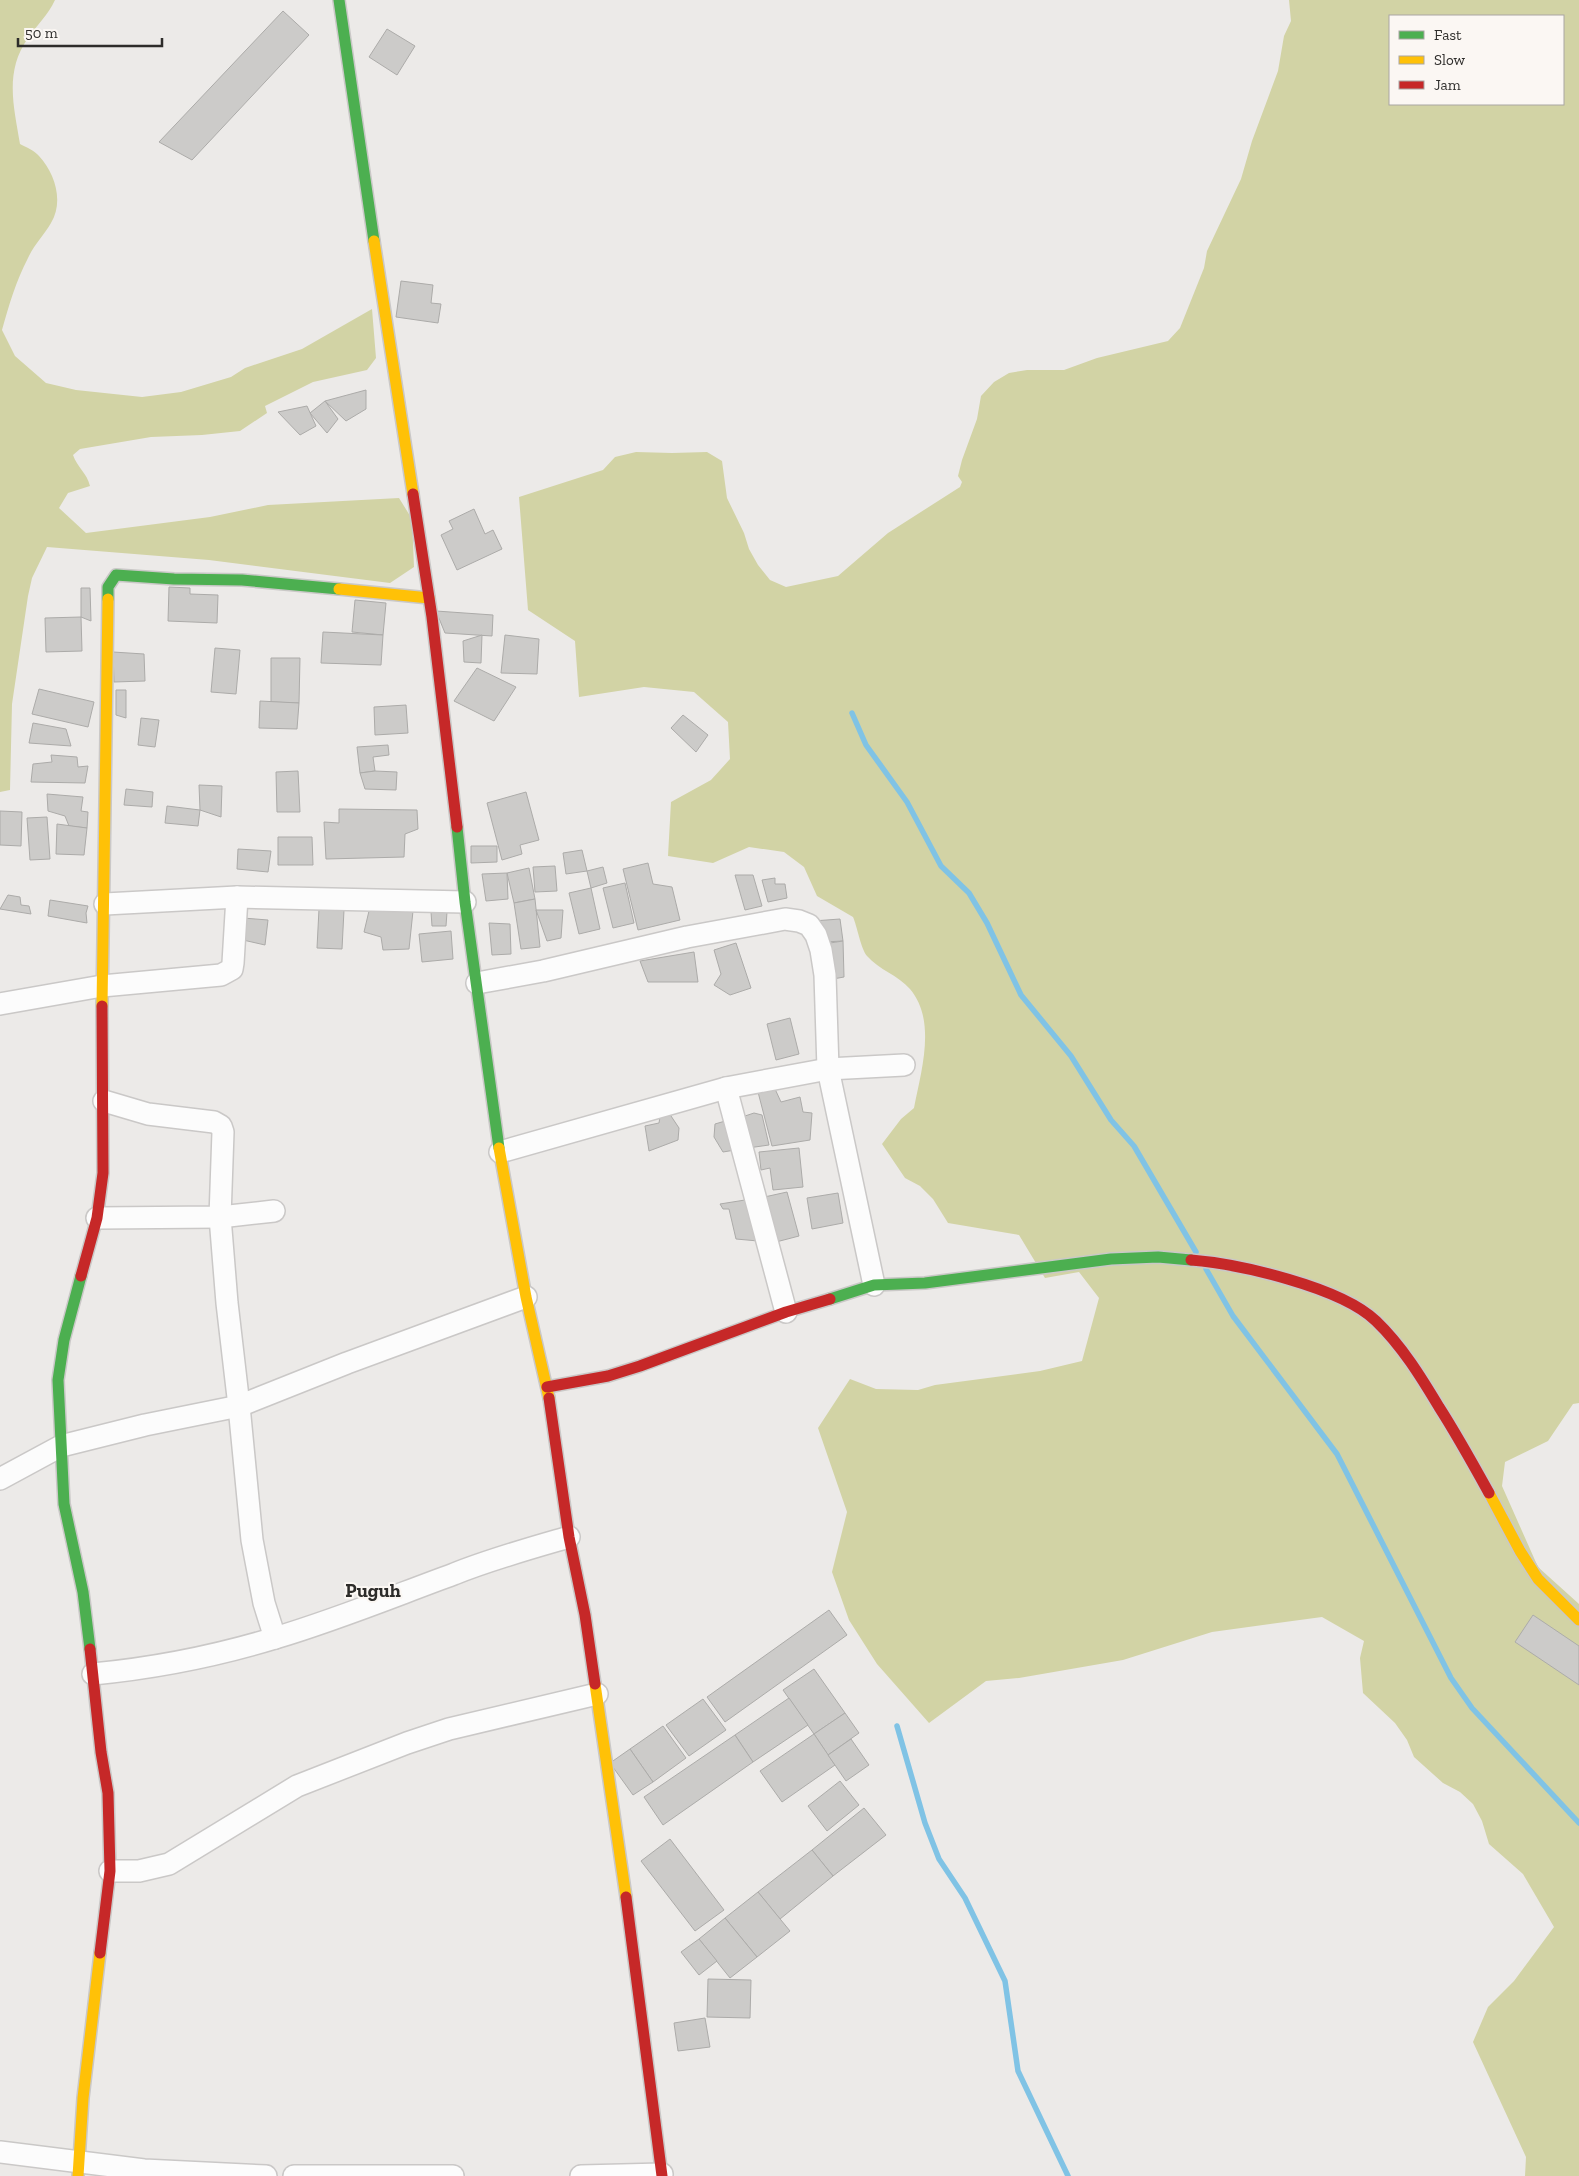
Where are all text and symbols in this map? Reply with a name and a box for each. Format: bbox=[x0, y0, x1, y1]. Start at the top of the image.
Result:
scale bar bbox=[18, 15, 161, 47]
legend bbox=[1389, 15, 1564, 105]
text: 50 m bbox=[25, 24, 58, 42]
text: Fast bbox=[1434, 26, 1462, 44]
text: Slow bbox=[1434, 51, 1466, 69]
text: Jam bbox=[1434, 76, 1461, 94]
district label: Puguh bbox=[345, 1579, 401, 1602]

